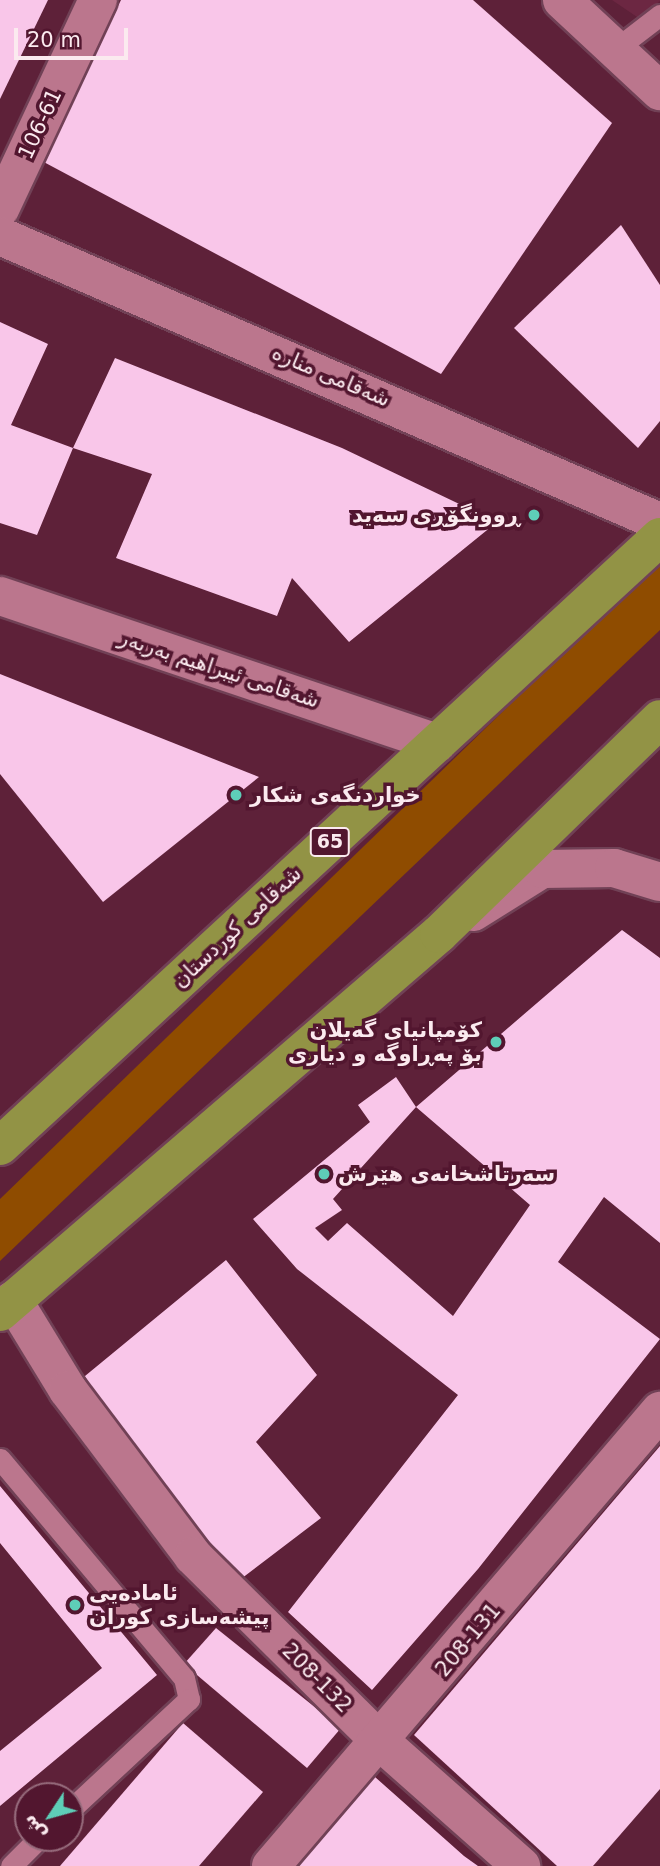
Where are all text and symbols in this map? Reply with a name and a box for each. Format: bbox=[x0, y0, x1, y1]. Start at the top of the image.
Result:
scale bar bbox=[18, 14, 131, 58]
text: 20 m bbox=[27, 28, 81, 52]
street label: 106-61 bbox=[13, 85, 67, 163]
street label: شەقامی منارە bbox=[268, 340, 394, 412]
place label: ڕوونگۆڕی سەید bbox=[352, 502, 520, 528]
marker: ڕوونگۆڕی سەید bbox=[526, 507, 542, 523]
street label: شەقامی ئیبراهیم بەربەر bbox=[116, 625, 322, 713]
place label: خواردنگەی شکار bbox=[250, 782, 421, 808]
marker: خواردنگەی شکار bbox=[228, 787, 244, 803]
road number: 65 bbox=[309, 827, 351, 858]
street label: شەقامی کوردستان bbox=[167, 861, 307, 993]
place label: کۆمپانیای گەیلان بۆ پەڕاوگە و دیاری bbox=[288, 1017, 482, 1067]
marker: کۆمپانیای گەیلان بۆ پەڕاوگە و دیاری bbox=[488, 1034, 504, 1050]
place label: سەرتاشخانەی هێرش bbox=[338, 1161, 555, 1187]
marker: سەرتاشخانەی هێرش bbox=[316, 1166, 332, 1182]
place label: ئامادەیی پیشەسازی کوران bbox=[89, 1580, 269, 1630]
marker: ئامادەیی پیشەسازی کوران bbox=[67, 1597, 83, 1613]
street label: 208-131 bbox=[430, 1598, 506, 1682]
street label: 208-132 bbox=[277, 1638, 357, 1718]
north arrow bbox=[14, 1782, 84, 1852]
text: ش bbox=[17, 1811, 50, 1845]

